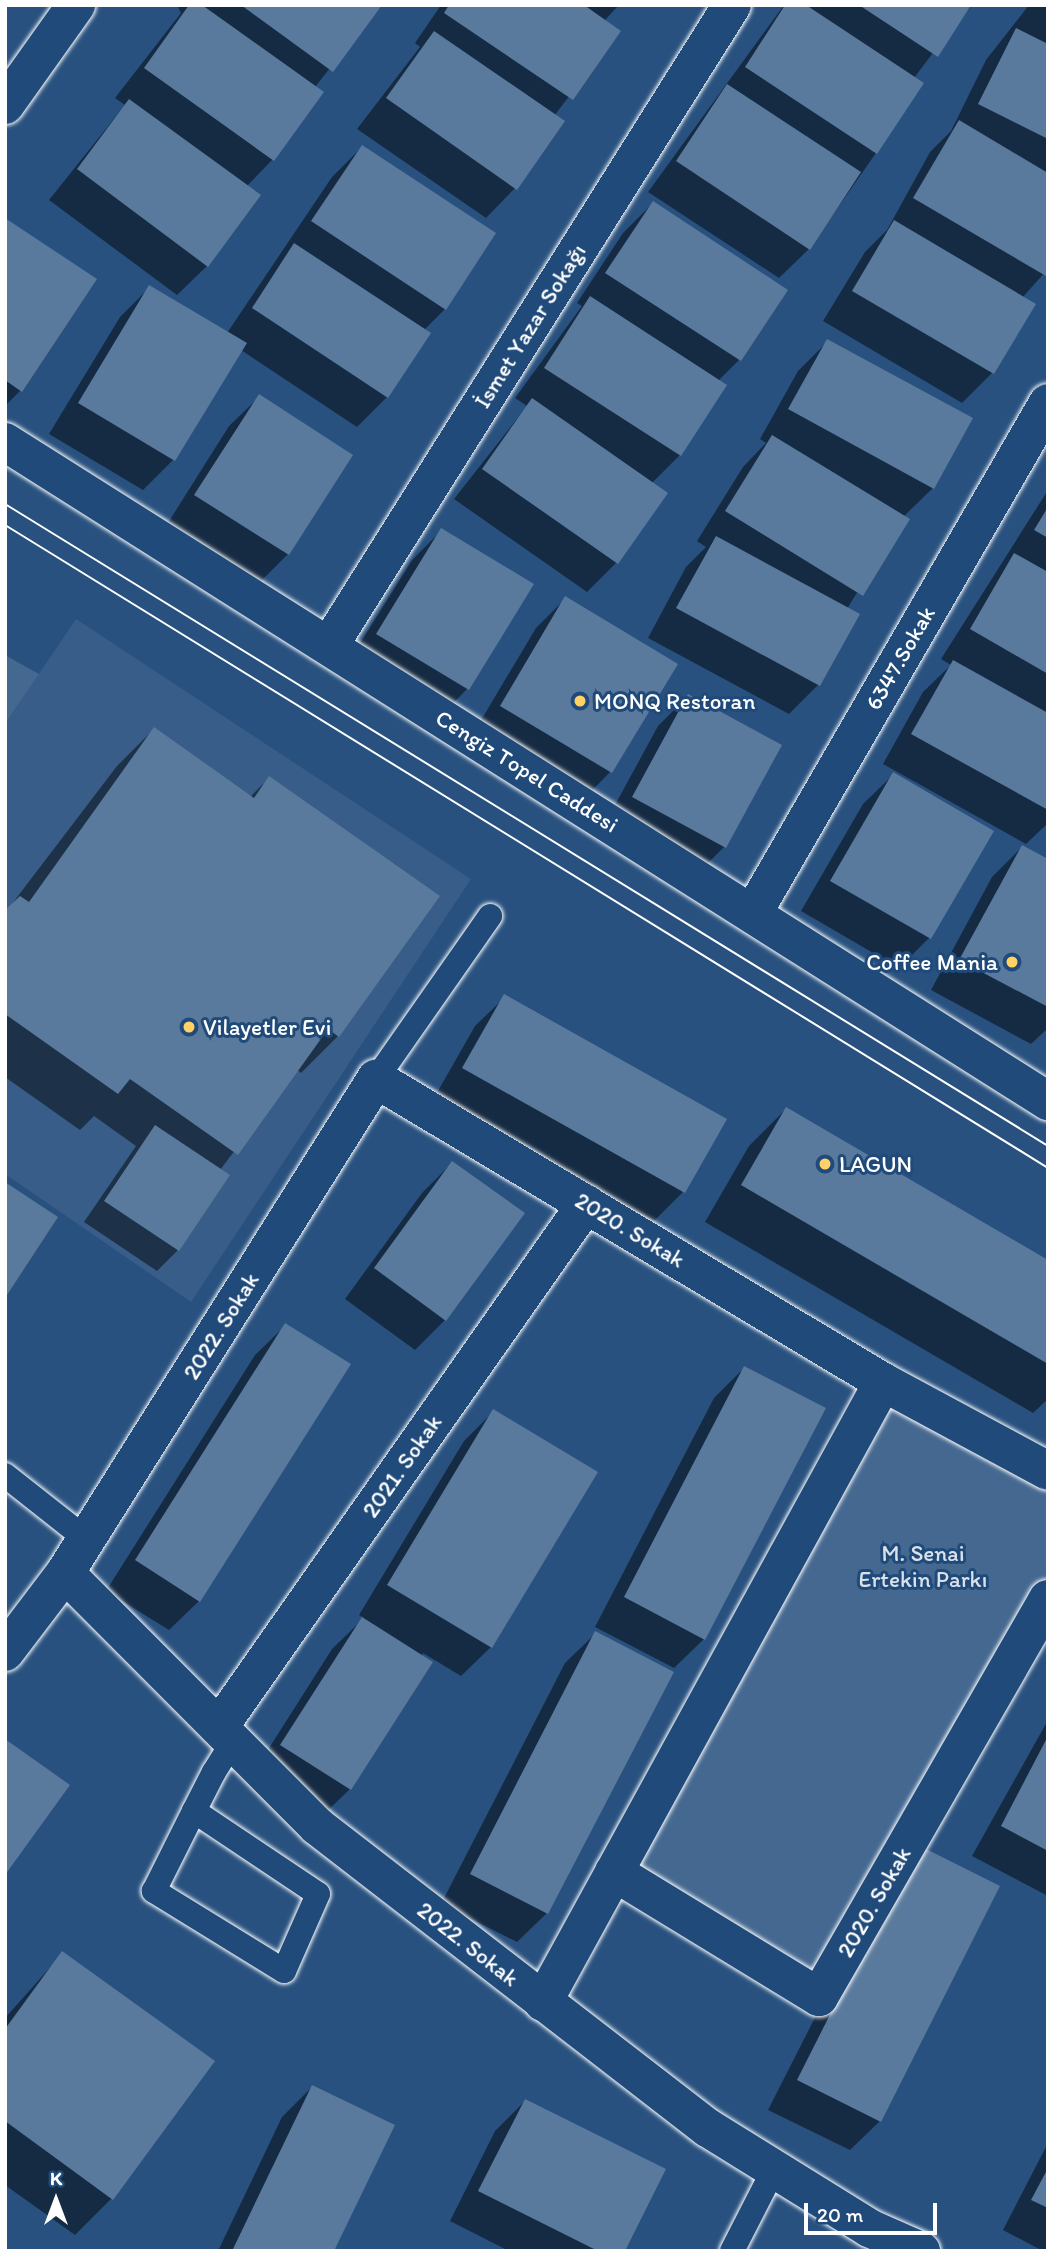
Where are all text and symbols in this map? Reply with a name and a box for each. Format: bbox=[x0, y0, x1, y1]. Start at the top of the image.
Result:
street label: İsmet Yazar Sokağı bbox=[469, 239, 591, 413]
street label: 6347.Sokak bbox=[859, 601, 941, 715]
place label: MONQ Restoran bbox=[594, 687, 755, 715]
marker: MONQ Restoran bbox=[572, 693, 588, 709]
street label: Cengiz Topel Caddesi bbox=[431, 704, 623, 838]
place label: Coffee Mania bbox=[867, 948, 998, 976]
marker: Coffee Mania bbox=[1004, 954, 1020, 970]
place label: Vilayetler Evi bbox=[203, 1013, 331, 1041]
marker: Vilayetler Evi bbox=[181, 1019, 197, 1035]
place label: LAGUN bbox=[839, 1150, 912, 1178]
marker: LAGUN bbox=[817, 1156, 833, 1172]
street label: 2020. Sokak bbox=[570, 1186, 690, 1274]
street label: 2022. Sokak bbox=[177, 1267, 265, 1385]
street label: 2021. Sokak bbox=[356, 1409, 448, 1523]
park label: M. Senai Ertekin Parkı bbox=[859, 1539, 987, 1593]
street label: 2020. Sokak bbox=[831, 1842, 917, 1962]
street label: 2022. Sokak bbox=[412, 1896, 524, 1992]
north arrow bbox=[21, 2165, 91, 2235]
text: K bbox=[50, 2167, 62, 2190]
scale bar bbox=[808, 2190, 941, 2234]
text: 20 m bbox=[817, 2202, 863, 2227]

